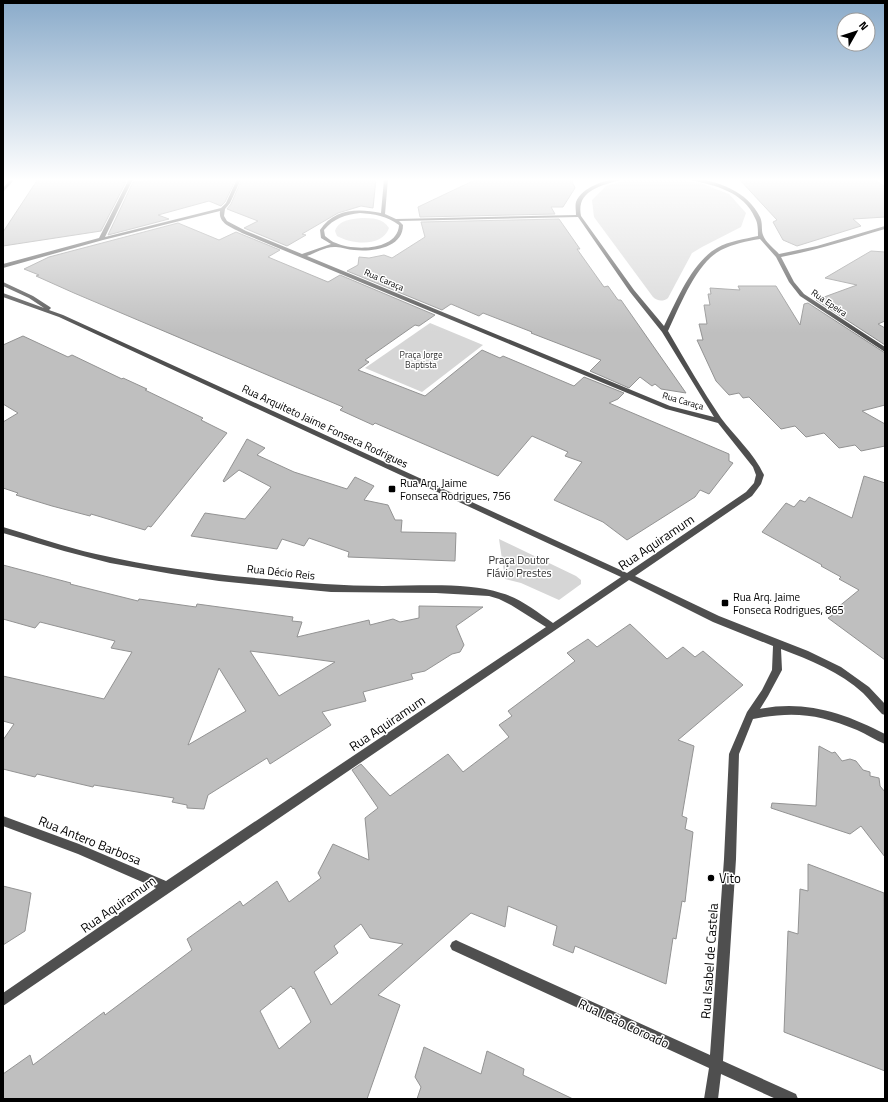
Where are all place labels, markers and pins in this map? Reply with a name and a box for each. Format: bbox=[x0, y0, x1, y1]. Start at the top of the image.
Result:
place label: Rua Arq. Jaime Fonseca Rodrigues, 756 bbox=[400, 475, 511, 504]
marker: Rua Arq. Jaime Fonseca Rodrigues, 756 bbox=[387, 484, 397, 494]
place label: Rua Arq. Jaime Fonseca Rodrigues, 865 bbox=[733, 589, 844, 618]
marker: Rua Arq. Jaime Fonseca Rodrigues, 865 bbox=[720, 598, 730, 608]
place label: Vito bbox=[719, 868, 741, 888]
marker: Vito bbox=[706, 873, 716, 883]

